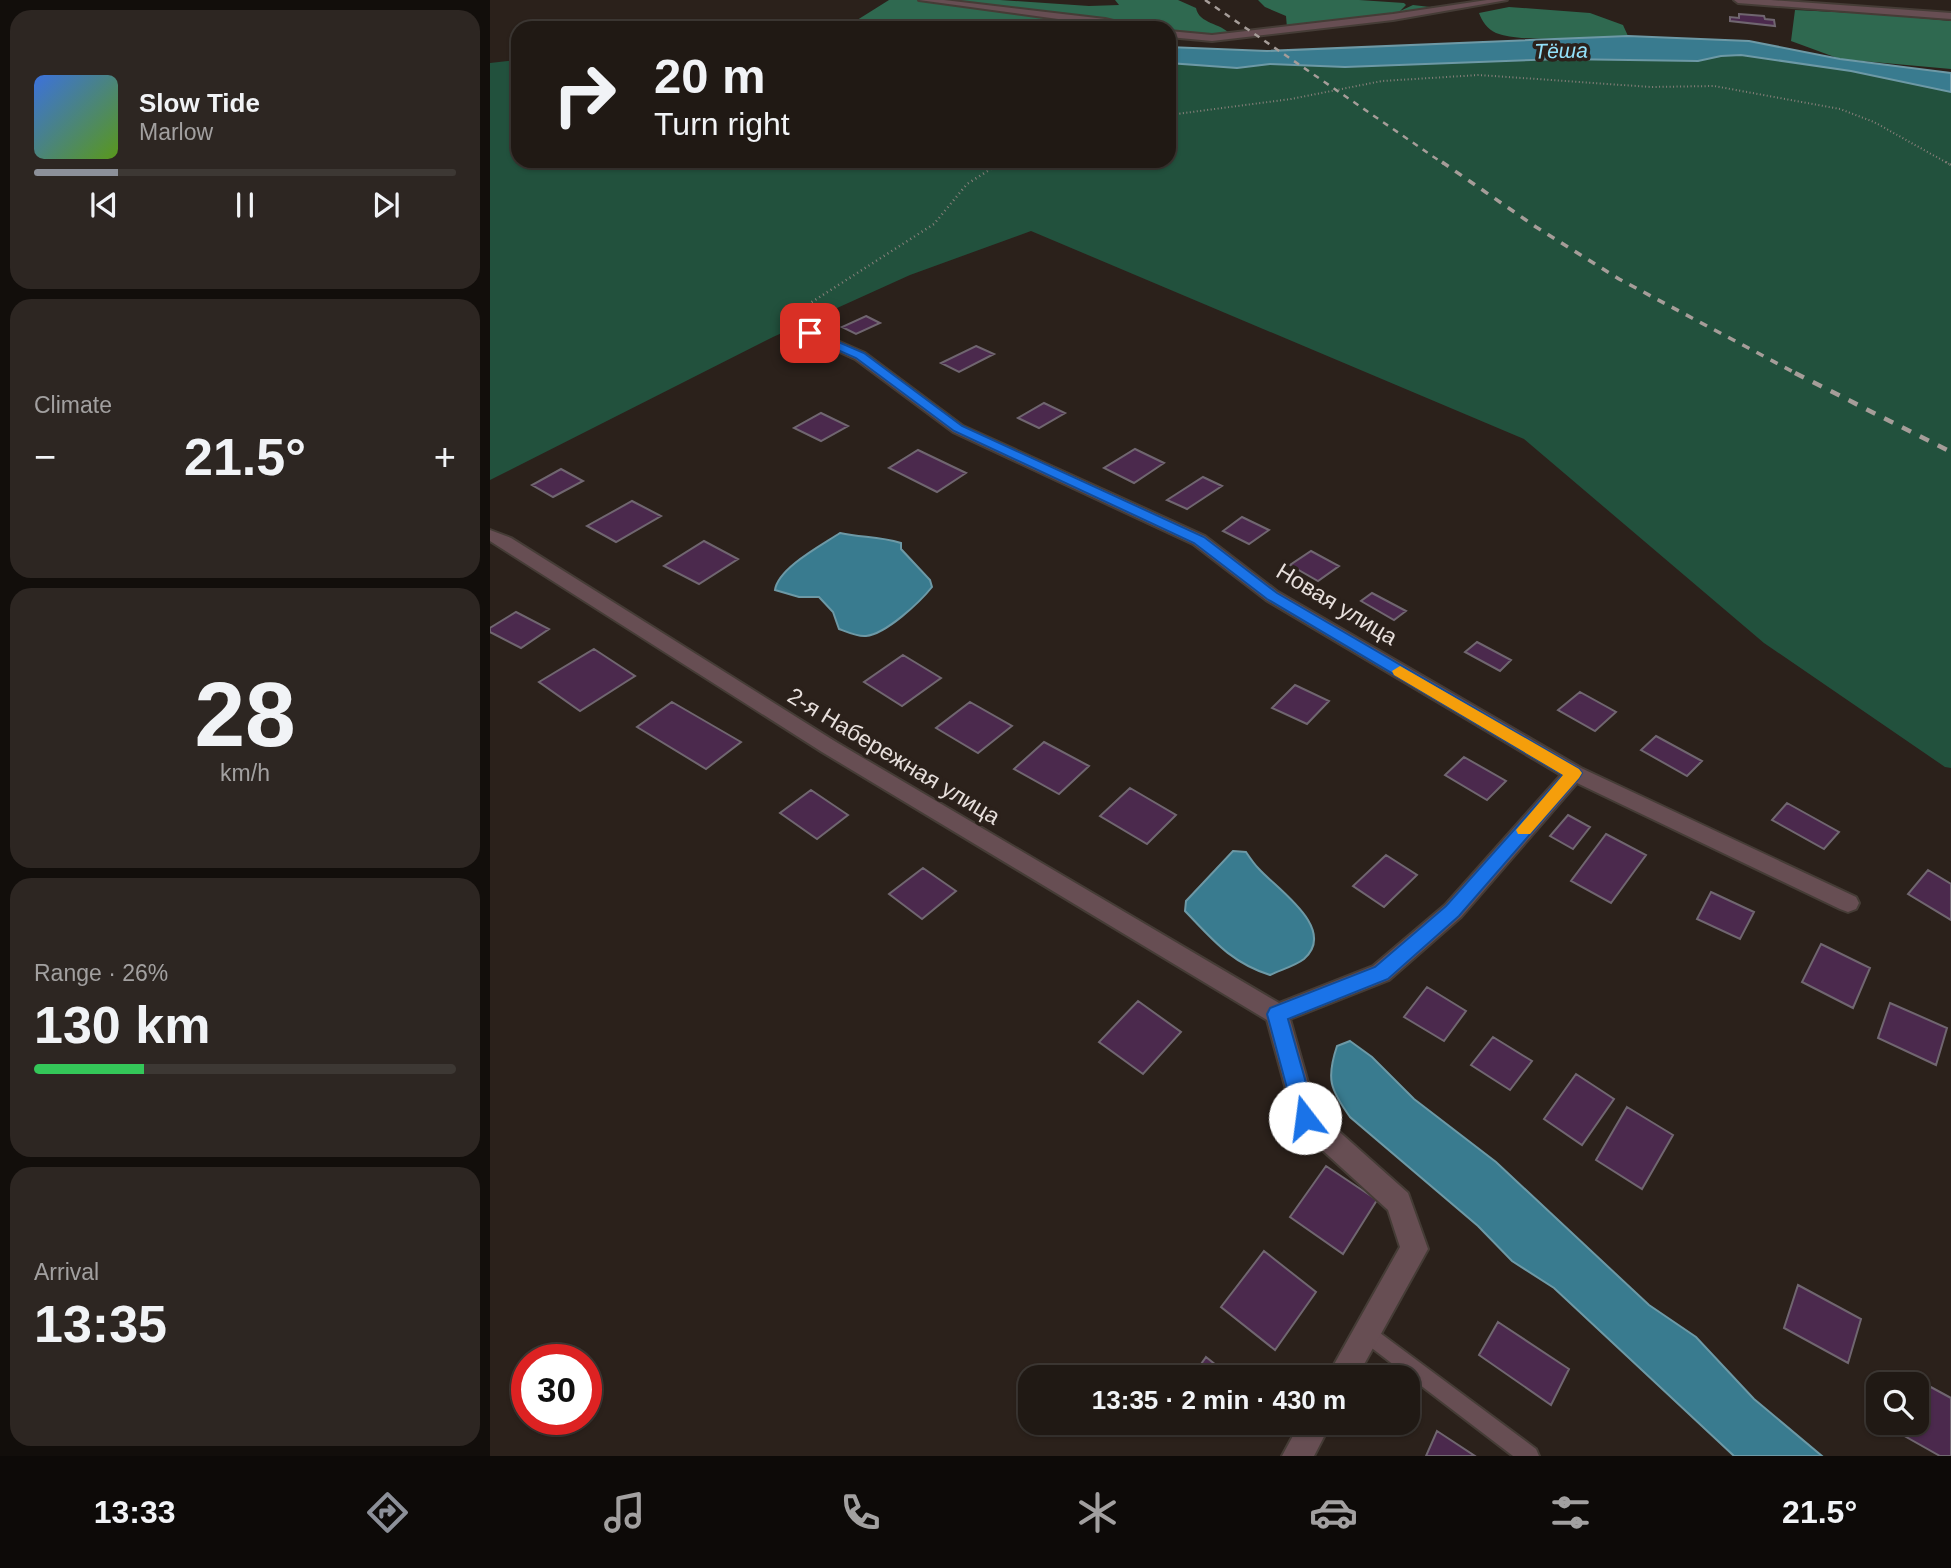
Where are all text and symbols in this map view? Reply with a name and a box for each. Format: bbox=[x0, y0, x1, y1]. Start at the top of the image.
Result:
water label: Тёша bbox=[1534, 39, 1588, 62]
icon: right bbox=[539, 49, 630, 140]
text: 20 m bbox=[654, 49, 766, 103]
text: Slow Tide bbox=[139, 88, 260, 118]
text: Turn right bbox=[654, 106, 790, 142]
text: Marlow bbox=[139, 119, 213, 145]
icon: previous bbox=[85, 186, 123, 224]
icon: pause bbox=[226, 186, 264, 224]
icon: next bbox=[367, 186, 405, 224]
pin bbox=[780, 303, 840, 363]
icon: arrive bbox=[791, 314, 829, 352]
text: Climate bbox=[34, 392, 112, 418]
text: 21.5° bbox=[184, 428, 306, 486]
text: − bbox=[34, 436, 56, 478]
text: + bbox=[434, 436, 456, 478]
street label: Новая улица bbox=[1272, 558, 1402, 650]
text: 28 bbox=[194, 664, 296, 765]
street label: 2-я Набережная улица bbox=[783, 682, 1005, 830]
text: km/h bbox=[220, 760, 270, 786]
text: Range · 26% bbox=[34, 960, 168, 986]
text: 130 km bbox=[34, 996, 210, 1054]
position arrow bbox=[1268, 1081, 1342, 1155]
text: Arrival bbox=[34, 1259, 99, 1285]
text: 13:35 bbox=[34, 1295, 167, 1353]
speed limit sign: 30 bbox=[511, 1344, 602, 1435]
map controls bbox=[1866, 1372, 1929, 1435]
button: search bbox=[1866, 1372, 1929, 1435]
text: 13:35 · 2 min · 430 m bbox=[1092, 1385, 1346, 1415]
icon: directions bbox=[363, 1488, 412, 1537]
icon: music bbox=[600, 1488, 649, 1537]
icon: phone bbox=[836, 1488, 885, 1537]
icon: climate bbox=[1073, 1488, 1122, 1537]
icon: car bbox=[1309, 1488, 1358, 1537]
icon: filters bbox=[1546, 1488, 1595, 1537]
text: 13:33 bbox=[94, 1494, 176, 1530]
text: 21.5° bbox=[1782, 1494, 1857, 1530]

